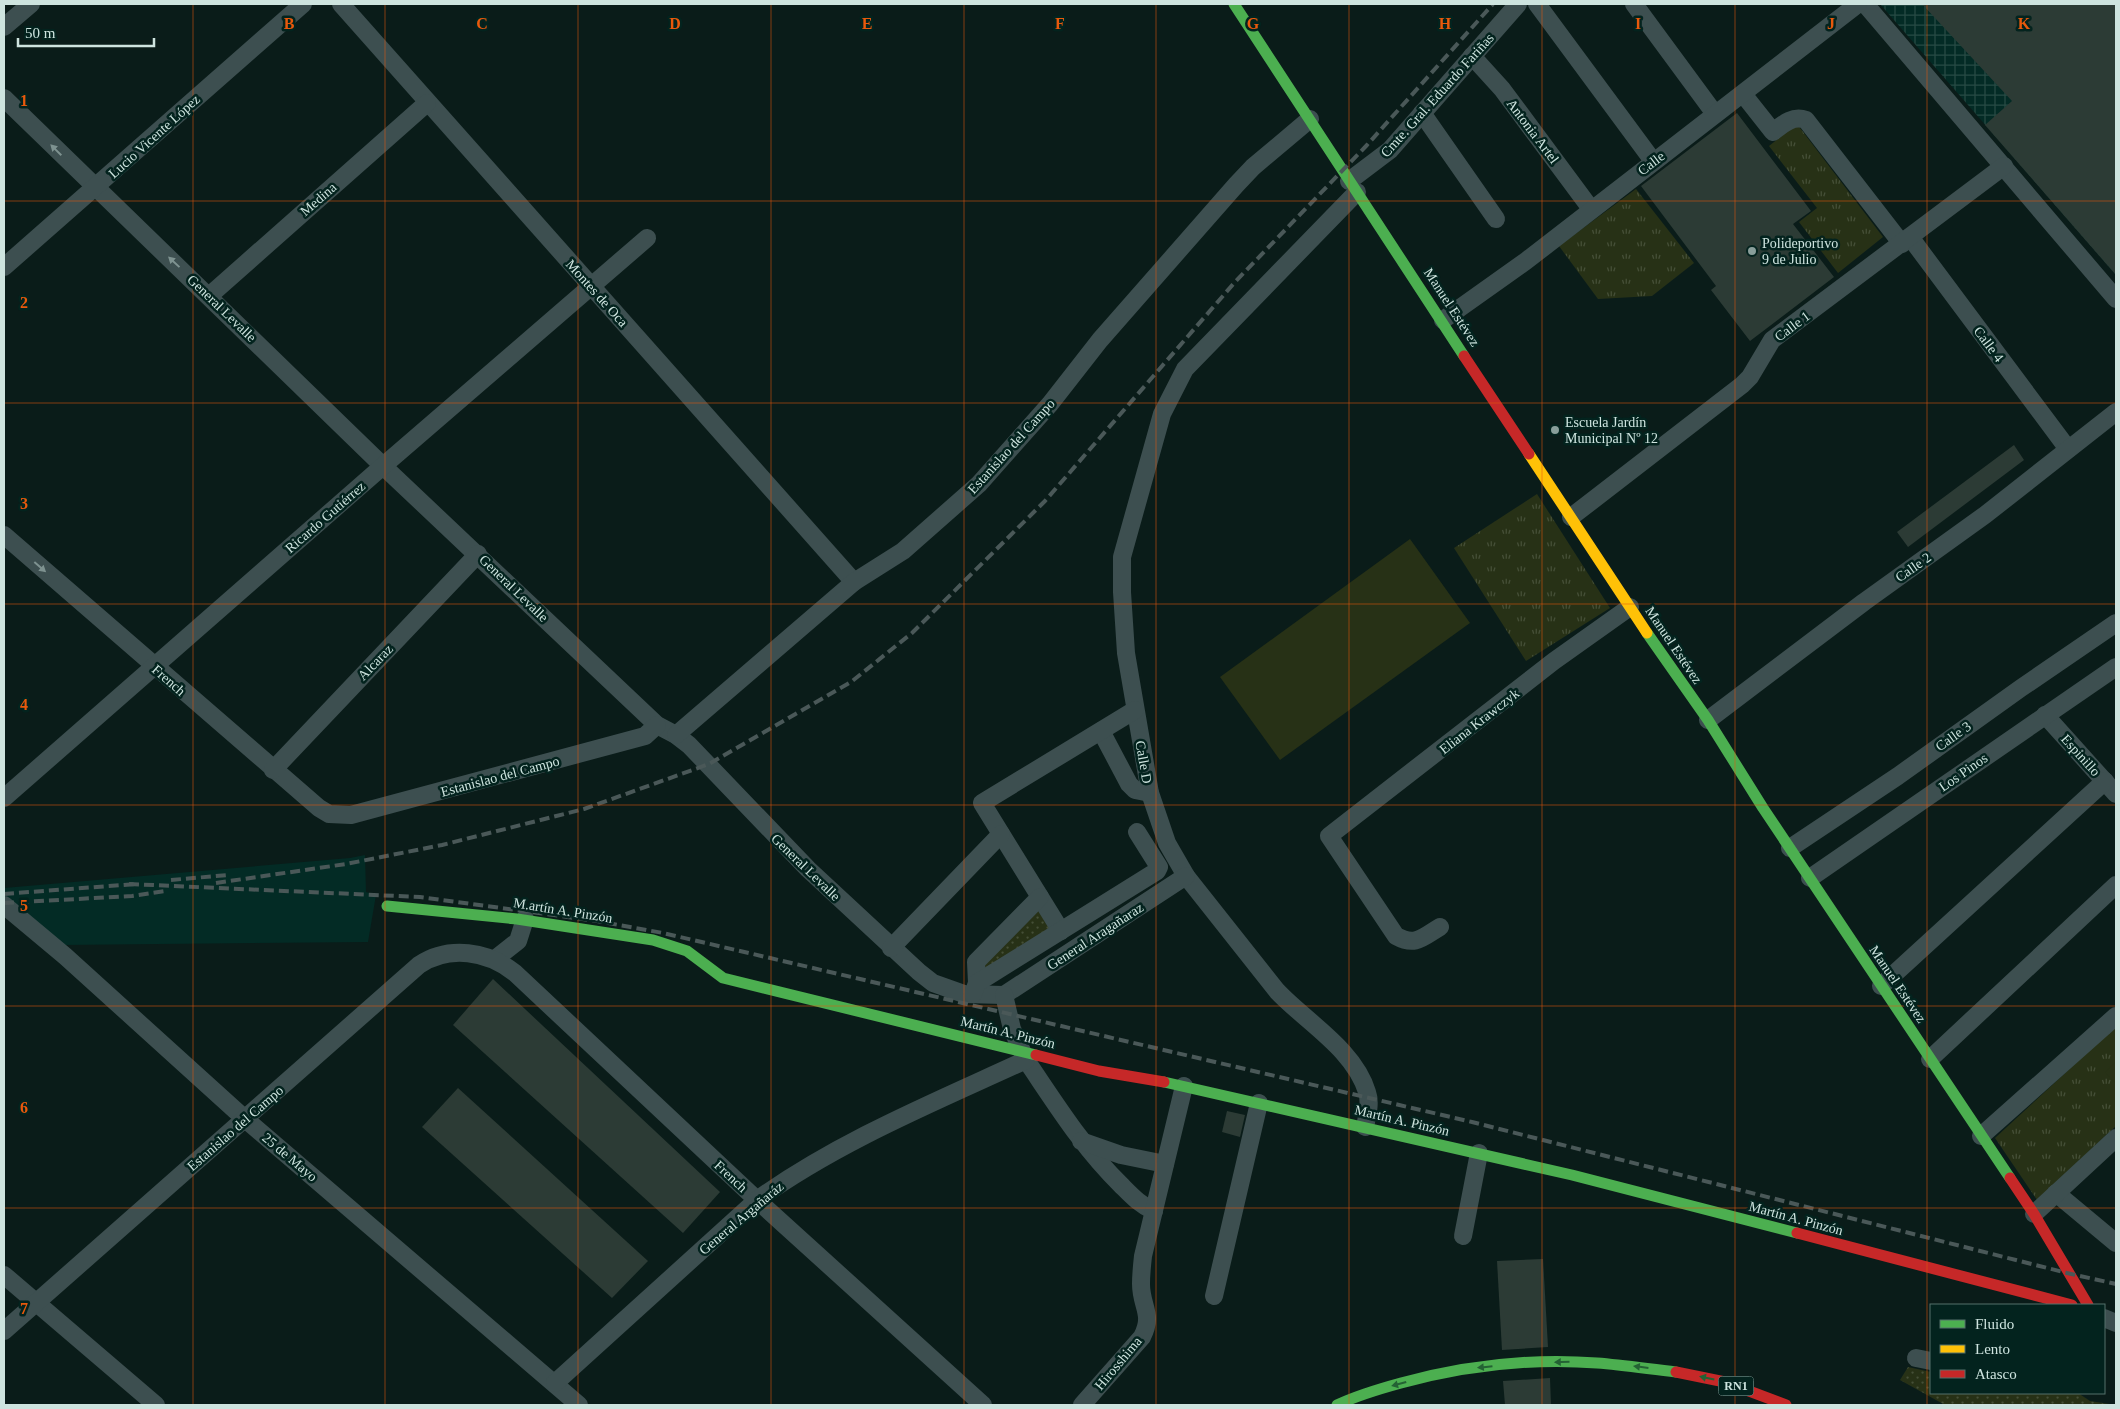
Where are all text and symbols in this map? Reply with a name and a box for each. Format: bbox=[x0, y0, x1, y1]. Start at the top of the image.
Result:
scale bar bbox=[18, 15, 154, 47]
text: B bbox=[284, 15, 295, 32]
text: C bbox=[476, 15, 488, 32]
text: D bbox=[669, 15, 681, 32]
text: E bbox=[862, 15, 872, 32]
text: F bbox=[1055, 15, 1065, 32]
text: G bbox=[1247, 15, 1260, 32]
text: H bbox=[1439, 15, 1452, 32]
text: I bbox=[1635, 15, 1641, 32]
text: J bbox=[1827, 15, 1835, 32]
text: K bbox=[2018, 15, 2031, 32]
text: 50 m bbox=[25, 25, 56, 41]
street label: Cmte. Gral. Eduardo Fariñas bbox=[1378, 30, 1497, 160]
text: 1 bbox=[20, 92, 28, 109]
street label: Lucio Vicente López bbox=[106, 92, 203, 181]
street label: Antonia Artel bbox=[1504, 96, 1562, 166]
one-way arrow bbox=[51, 144, 63, 156]
street label: Calle bbox=[1635, 149, 1668, 178]
street label: Medina bbox=[297, 179, 340, 219]
place label: Polideportivo 9 de Julio bbox=[1762, 236, 1838, 267]
marker: Polideportivo 9 de Julio bbox=[1746, 245, 1758, 257]
one-way arrow bbox=[168, 256, 180, 268]
street label: Montes de Oca bbox=[563, 257, 631, 330]
street label: Manuel Estévez bbox=[1421, 266, 1482, 349]
street label: General Levalle bbox=[184, 272, 259, 345]
text: 2 bbox=[20, 294, 28, 311]
street label: Calle 1 bbox=[1772, 308, 1813, 344]
street label: Calle 4 bbox=[1971, 324, 2007, 365]
street label: Estanislao del Campo bbox=[965, 396, 1058, 497]
place label: Escuela Jardín Municipal Nº 12 bbox=[1565, 415, 1658, 446]
marker: Escuela Jardín Municipal Nº 12 bbox=[1549, 424, 1561, 436]
street label: Ricardo Gutiérrez bbox=[282, 479, 368, 556]
text: 3 bbox=[20, 495, 28, 512]
street label: Calle 2 bbox=[1893, 550, 1934, 585]
street label: General Levalle bbox=[476, 552, 551, 625]
one-way arrow bbox=[34, 562, 47, 573]
street label: Manuel Estévez bbox=[1642, 604, 1705, 687]
street label: Alcaraz bbox=[355, 641, 396, 683]
street label: French bbox=[149, 662, 188, 699]
street label: Eliana Krawczyk bbox=[1437, 686, 1522, 757]
text: 4 bbox=[20, 696, 28, 713]
street label: Calle 3 bbox=[1933, 719, 1974, 754]
street label: Espinillo bbox=[2058, 732, 2103, 779]
street label: Calle D bbox=[1132, 740, 1155, 785]
street label: Los Pinos bbox=[1936, 750, 1990, 795]
street label: Estanislao del Campo bbox=[439, 753, 561, 800]
street label: General Levalle bbox=[768, 831, 843, 904]
street label: M.artín A. Pinzón bbox=[512, 895, 614, 926]
text: 5 bbox=[20, 897, 28, 914]
street label: General Aragañaraz bbox=[1044, 900, 1146, 973]
street label: Manuel Estévez bbox=[1866, 943, 1929, 1026]
street label: Martín A. Pinzón bbox=[959, 1013, 1057, 1051]
street label: Estanislao del Campo bbox=[184, 1083, 286, 1174]
text: 6 bbox=[20, 1099, 28, 1116]
street label: Martín A. Pinzón bbox=[1353, 1102, 1451, 1139]
street label: 25 de Mayo bbox=[259, 1130, 320, 1185]
street label: French bbox=[711, 1158, 750, 1195]
street label: General Argañaráz bbox=[696, 1179, 786, 1258]
street label: Martín A. Pinzón bbox=[1747, 1199, 1845, 1238]
text: 7 bbox=[20, 1300, 28, 1317]
legend bbox=[1930, 1304, 2105, 1394]
text: Fluido bbox=[1975, 1316, 2014, 1332]
street label: Hirosshima bbox=[1092, 1333, 1145, 1393]
text: Lento bbox=[1975, 1341, 2010, 1357]
one-way arrow bbox=[1553, 1359, 1569, 1367]
one-way arrow bbox=[1476, 1363, 1492, 1371]
one-way arrow bbox=[1632, 1363, 1648, 1371]
text: Atasco bbox=[1975, 1366, 2017, 1382]
one-way arrow bbox=[1699, 1374, 1714, 1382]
road number: RN1 bbox=[1718, 1376, 1754, 1395]
one-way arrow bbox=[1392, 1380, 1407, 1388]

